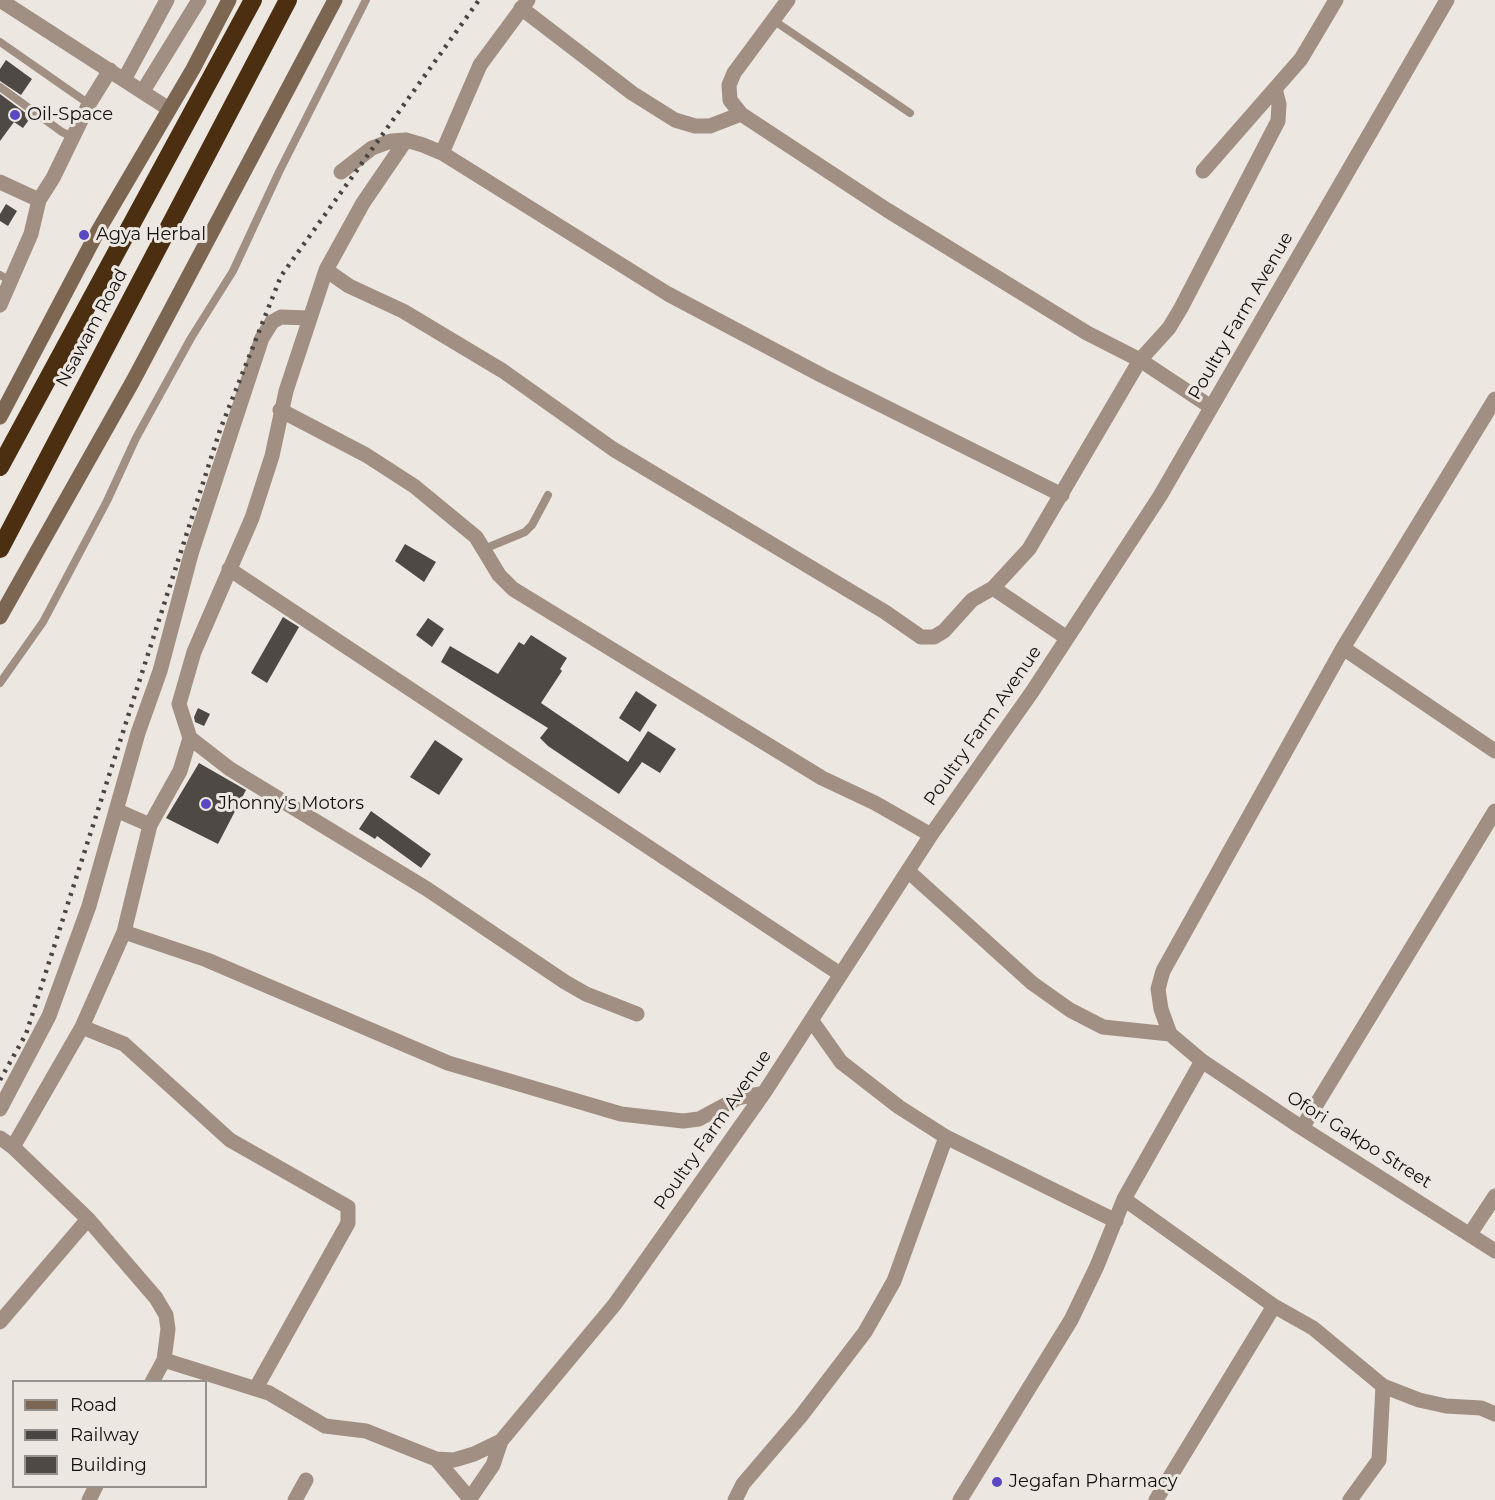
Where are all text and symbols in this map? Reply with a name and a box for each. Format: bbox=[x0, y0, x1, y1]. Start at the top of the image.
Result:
place label: Oil-Space bbox=[27, 104, 113, 126]
marker: Oil-Space bbox=[8, 108, 22, 122]
place label: Agya Herbal bbox=[96, 224, 206, 246]
marker: Agya Herbal bbox=[77, 228, 91, 242]
street label: Poultry Farm Avenue bbox=[1184, 228, 1298, 404]
street label: Nsawam Road bbox=[52, 265, 132, 391]
street label: Poultry Farm Avenue bbox=[920, 642, 1046, 810]
place label: Jhonny's Motors bbox=[218, 793, 364, 815]
marker: Jhonny's Motors bbox=[199, 797, 213, 811]
street label: Poultry Farm Avenue bbox=[650, 1046, 776, 1214]
street label: Ofori Gakpo Street bbox=[1283, 1087, 1435, 1193]
legend bbox=[12, 1380, 207, 1488]
text: Road bbox=[70, 1394, 117, 1416]
text: Railway bbox=[70, 1424, 139, 1446]
text: Building bbox=[70, 1454, 147, 1476]
place label: Jegafan Pharmacy bbox=[1009, 1471, 1178, 1493]
marker: Jegafan Pharmacy bbox=[990, 1475, 1004, 1489]

